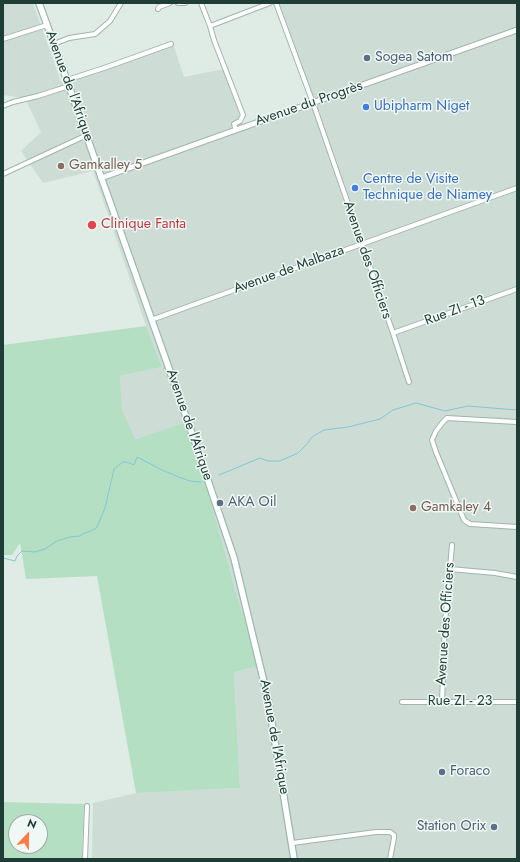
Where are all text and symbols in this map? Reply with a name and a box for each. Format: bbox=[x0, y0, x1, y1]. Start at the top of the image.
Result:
street label: Avenue de l'Afrique bbox=[41, 28, 97, 144]
place label: Sogea Satom bbox=[375, 50, 453, 66]
marker: Sogea Satom bbox=[362, 53, 372, 63]
street label: Avenue du Progrès bbox=[253, 78, 365, 130]
place label: Ubipharm Niget bbox=[374, 99, 469, 115]
marker: Ubipharm Niget bbox=[361, 102, 371, 112]
place label: Gamkalley 5 bbox=[69, 158, 142, 174]
marker: Gamkalley 5 bbox=[56, 161, 66, 171]
place label: Centre de Visite Technique de Niamey bbox=[363, 172, 492, 204]
marker: Centre de Visite Technique de Niamey bbox=[350, 183, 360, 193]
street label: Avenue des Officiers bbox=[339, 199, 395, 321]
place label: Clinique Fanta bbox=[101, 217, 186, 233]
marker: Clinique Fanta bbox=[86, 219, 98, 231]
street label: Avenue de Malbaza bbox=[231, 242, 347, 298]
street label: Rue ZI - 13 bbox=[423, 292, 487, 330]
street label: Avenue de l'Afrique bbox=[162, 367, 216, 483]
place label: AKA Oil bbox=[228, 495, 277, 511]
marker: AKA Oil bbox=[215, 498, 225, 508]
place label: Gamkaley 4 bbox=[421, 500, 491, 516]
marker: Gamkaley 4 bbox=[408, 503, 418, 513]
street label: Avenue des Officiers bbox=[433, 562, 459, 686]
street label: Avenue de l'Afrique bbox=[256, 678, 292, 796]
street label: Rue ZI - 23 bbox=[428, 694, 492, 710]
place label: Foraco bbox=[450, 764, 490, 780]
marker: Foraco bbox=[437, 767, 447, 777]
north arrow bbox=[8, 814, 48, 854]
text: N bbox=[25, 815, 39, 833]
place label: Station Orix bbox=[417, 819, 486, 835]
marker: Station Orix bbox=[489, 822, 499, 832]

